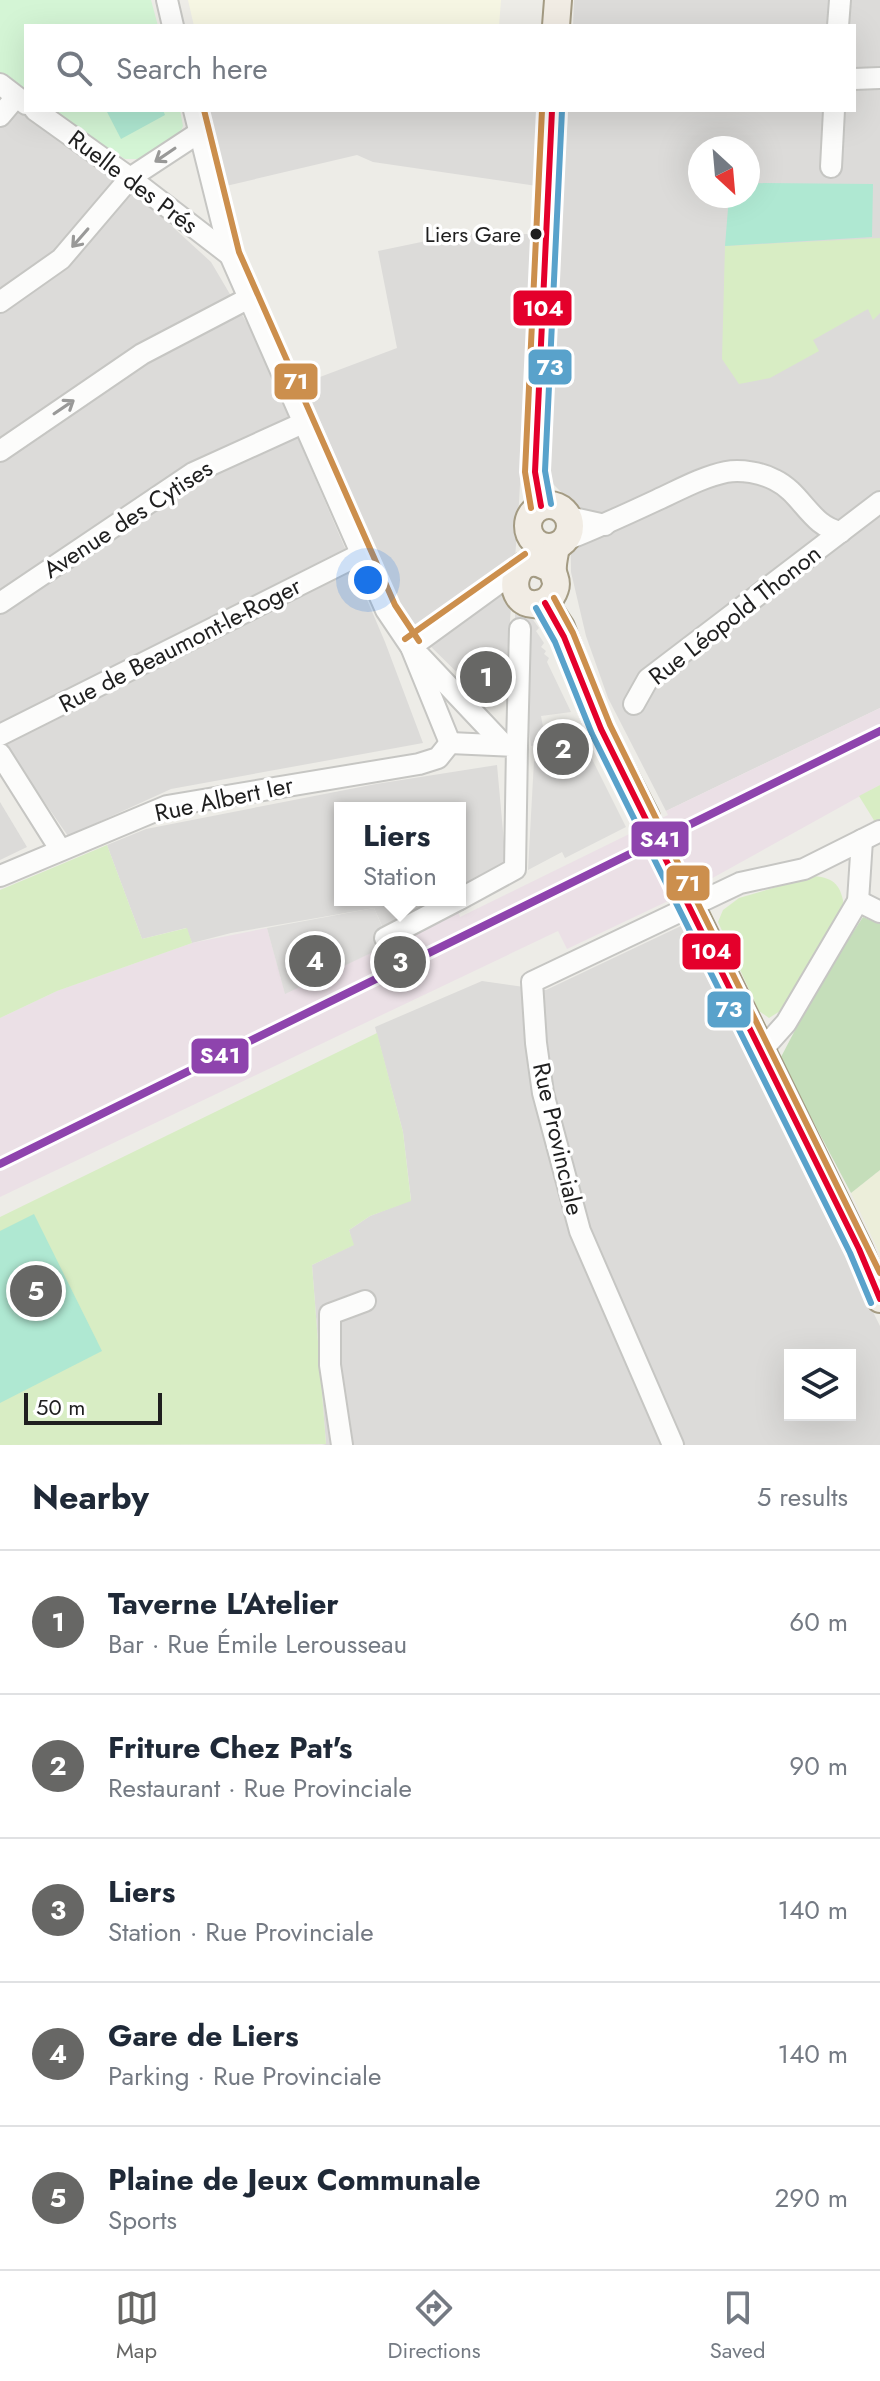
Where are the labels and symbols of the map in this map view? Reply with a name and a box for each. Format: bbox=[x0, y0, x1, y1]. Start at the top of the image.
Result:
street label: Ruelle des Prés bbox=[61, 121, 206, 242]
north arrow bbox=[688, 136, 760, 208]
one-way arrow bbox=[154, 148, 177, 164]
place label: Liers Gare bbox=[425, 218, 521, 250]
marker: Liers Gare bbox=[528, 226, 544, 242]
one-way arrow bbox=[71, 227, 89, 247]
line badge: 104 bbox=[512, 289, 573, 327]
text: 104 bbox=[522, 292, 564, 324]
line badge: 73 bbox=[527, 348, 573, 386]
text: 73 bbox=[537, 351, 563, 383]
line badge: 71 bbox=[273, 362, 319, 401]
text: 71 bbox=[284, 365, 308, 397]
one-way arrow bbox=[53, 399, 75, 415]
street label: Avenue des Cytises bbox=[36, 451, 219, 587]
street label: Rue Léopold Thonon bbox=[641, 536, 828, 693]
your location bbox=[348, 560, 388, 600]
street label: Rue de Beaumont-le-Roger bbox=[53, 568, 308, 721]
pin: 1 bbox=[460, 647, 512, 707]
pin: 2 bbox=[537, 719, 589, 779]
street label: Rue Albert Ier bbox=[151, 767, 297, 830]
line badge: S41 bbox=[630, 820, 690, 858]
text: S41 bbox=[640, 823, 680, 855]
line badge: 71 bbox=[665, 864, 711, 902]
text: 71 bbox=[676, 867, 700, 899]
pin: 4 bbox=[289, 931, 341, 991]
pin: 3 bbox=[374, 932, 426, 992]
line badge: 104 bbox=[681, 932, 742, 971]
text: 104 bbox=[690, 935, 732, 967]
line badge: 73 bbox=[706, 990, 752, 1029]
text: 73 bbox=[716, 993, 742, 1025]
line badge: S41 bbox=[190, 1037, 250, 1075]
text: S41 bbox=[200, 1039, 240, 1071]
street label: Rue Provinciale bbox=[524, 1059, 593, 1219]
pin: 5 bbox=[10, 1261, 62, 1321]
scale bar bbox=[24, 1389, 162, 1425]

